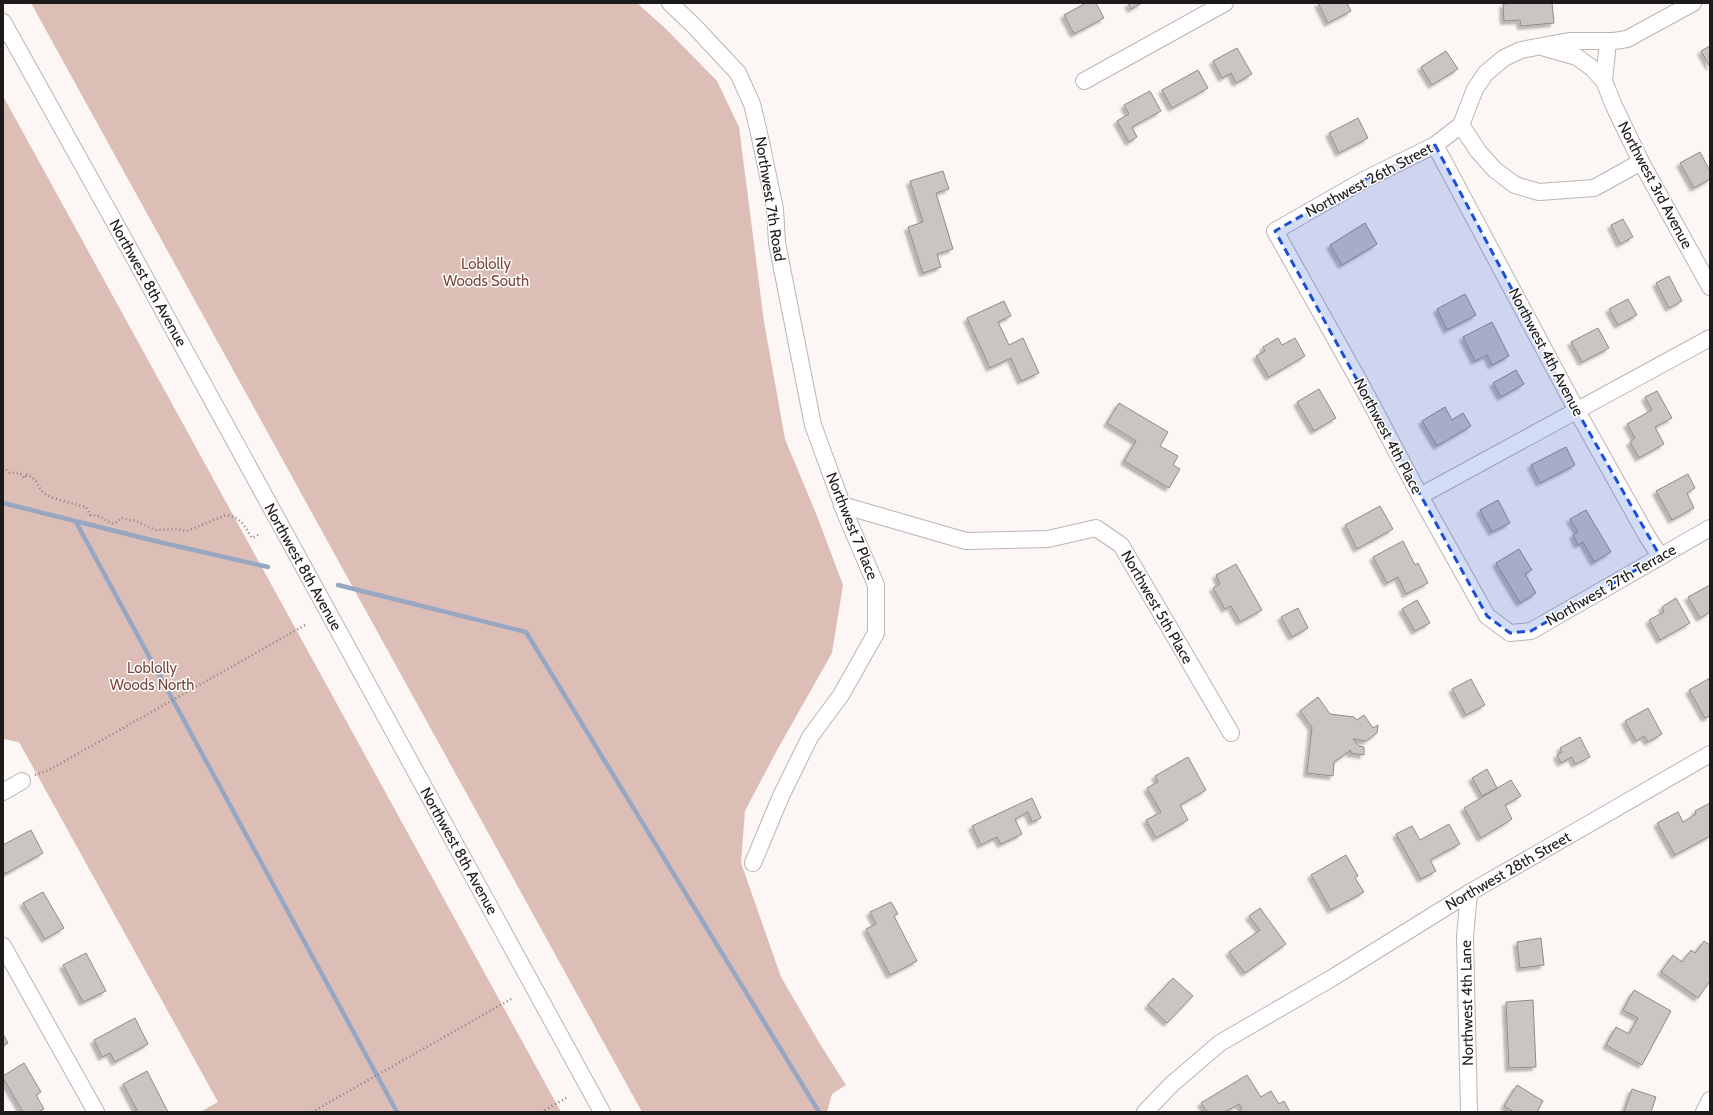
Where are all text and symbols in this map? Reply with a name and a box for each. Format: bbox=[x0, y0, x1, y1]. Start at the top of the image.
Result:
street label: Northwest 3rd Avenue bbox=[1614, 118, 1696, 252]
street label: Northwest 7th Road bbox=[751, 135, 789, 263]
street label: Northwest 26th Street bbox=[1303, 139, 1435, 221]
street label: Northwest 8th Avenue bbox=[106, 216, 191, 350]
park label: Loblolly Woods South bbox=[443, 255, 529, 290]
street label: Northwest 4th Avenue bbox=[1505, 285, 1588, 419]
street label: Northwest 4th Place bbox=[1350, 375, 1426, 497]
street label: Northwest 7 Place bbox=[822, 470, 882, 583]
street label: Northwest 8th Avenue bbox=[261, 500, 346, 634]
street label: Northwest 27th Terrace bbox=[1543, 540, 1679, 630]
street label: Northwest 5th Place bbox=[1117, 547, 1197, 667]
park label: Loblolly Woods North bbox=[110, 659, 194, 694]
street label: Northwest 8th Avenue bbox=[417, 784, 502, 918]
street label: Northwest 28th Street bbox=[1442, 828, 1574, 914]
street label: Northwest 4th Lane bbox=[1457, 940, 1477, 1066]

